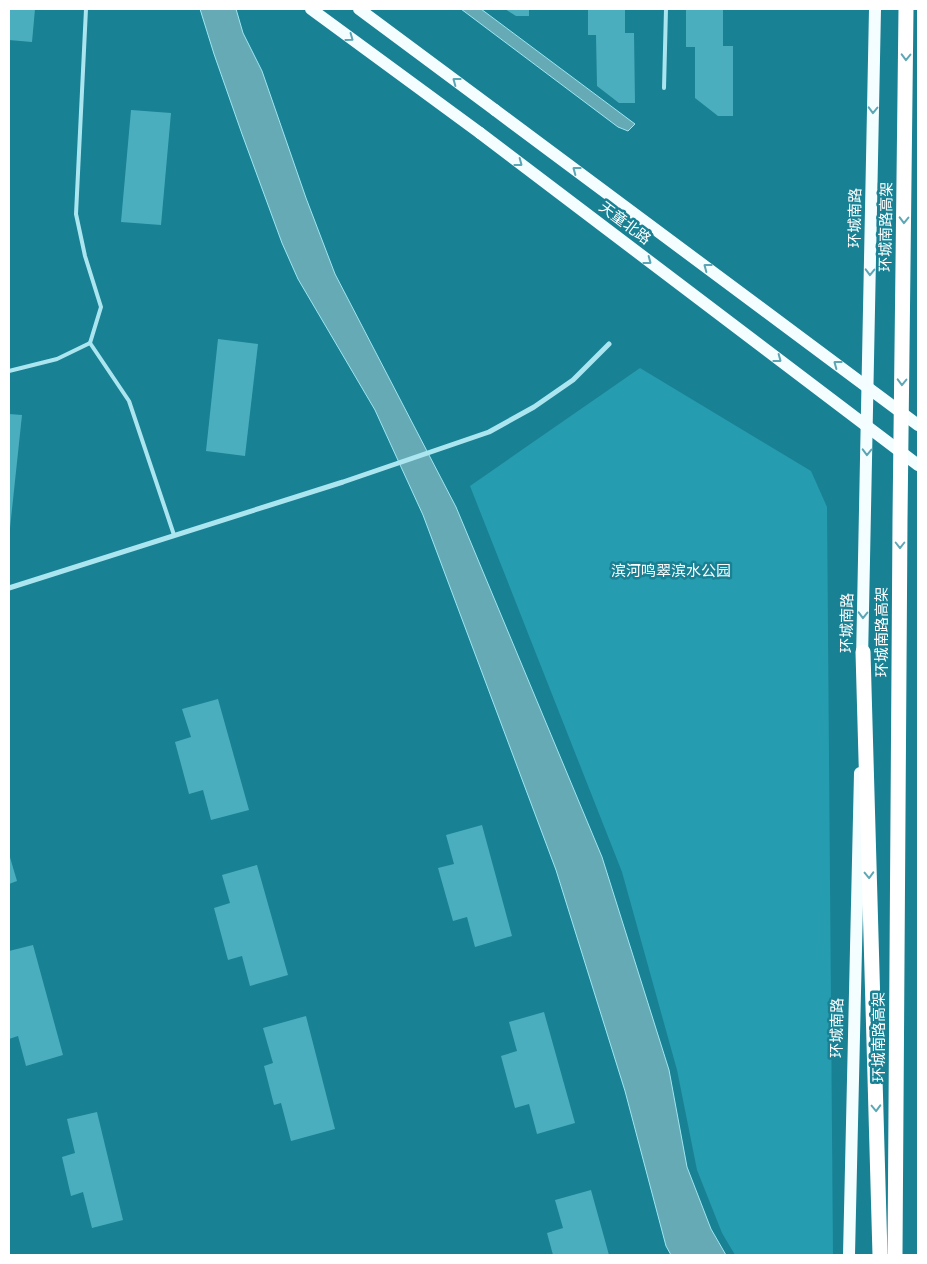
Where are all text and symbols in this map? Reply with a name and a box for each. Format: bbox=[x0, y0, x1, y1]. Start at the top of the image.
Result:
one-way arrow bbox=[344, 32, 353, 40]
one-way arrow bbox=[900, 54, 911, 62]
one-way arrow bbox=[452, 78, 462, 87]
one-way arrow bbox=[868, 106, 878, 114]
one-way arrow bbox=[513, 157, 522, 166]
one-way arrow bbox=[573, 168, 582, 176]
street label: 环城南路高架 bbox=[875, 182, 895, 272]
street label: 环城南路 bbox=[844, 188, 864, 248]
street label: 天童北路 bbox=[596, 197, 655, 247]
one-way arrow bbox=[899, 216, 909, 224]
one-way arrow bbox=[642, 255, 651, 263]
one-way arrow bbox=[704, 265, 713, 273]
one-way arrow bbox=[865, 269, 875, 277]
one-way arrow bbox=[772, 353, 781, 361]
one-way arrow bbox=[833, 361, 843, 370]
one-way arrow bbox=[897, 379, 907, 387]
one-way arrow bbox=[861, 449, 872, 457]
one-way arrow bbox=[895, 542, 905, 549]
park label: 滨河鸣翠滨水公园 bbox=[611, 561, 731, 579]
street label: 环城南路高架 bbox=[872, 587, 890, 677]
street label: 环城南路 bbox=[836, 593, 856, 653]
one-way arrow bbox=[858, 611, 869, 619]
one-way arrow bbox=[864, 871, 875, 879]
street label: 环城南路高架 bbox=[869, 992, 887, 1082]
street label: 环城南路 bbox=[826, 998, 846, 1058]
one-way arrow bbox=[871, 1104, 881, 1112]

